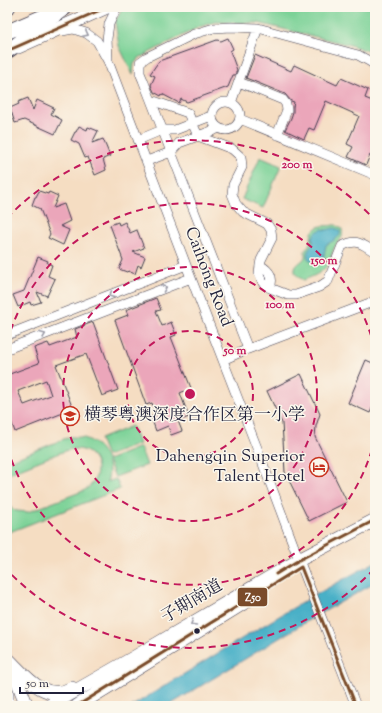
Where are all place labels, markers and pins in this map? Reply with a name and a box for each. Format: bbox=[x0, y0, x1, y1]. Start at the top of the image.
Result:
centre of rings bbox=[183, 387, 197, 401]
place label: 横琴粤澳深度合作区第一小学 bbox=[84, 404, 305, 428]
school or university icon: 横琴粤澳深度合作区第一小学 bbox=[59, 405, 81, 427]
place label: Dahengqin Superior Talent Hotel bbox=[156, 445, 306, 489]
hotel icon: Dahengqin Superior Talent Hotel bbox=[308, 456, 330, 478]
unlabelled marker bbox=[192, 626, 202, 636]

